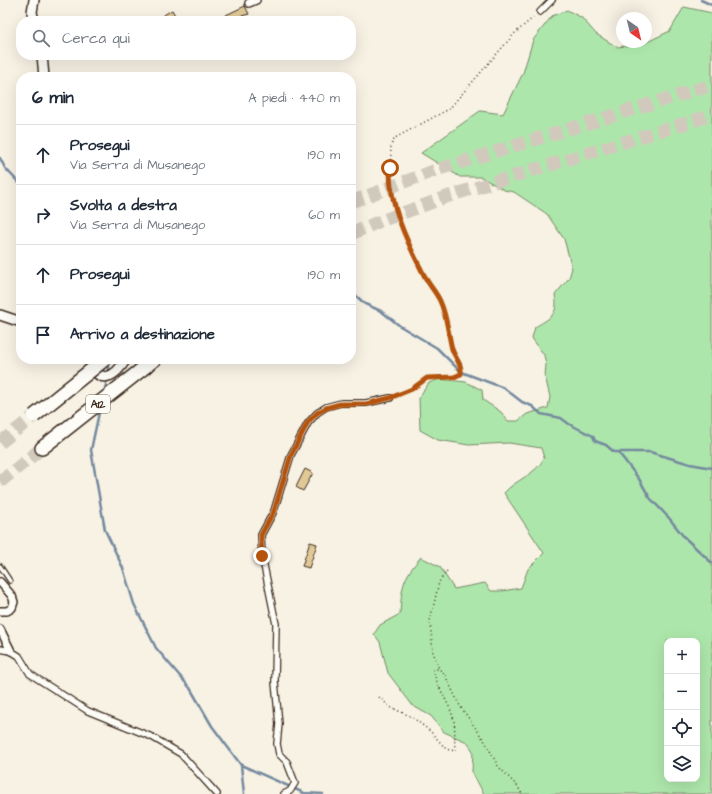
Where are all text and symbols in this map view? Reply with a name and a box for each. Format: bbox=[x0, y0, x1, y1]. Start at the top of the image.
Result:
north arrow bbox=[616, 12, 652, 48]
search box bbox=[16, 16, 356, 60]
icon: search bbox=[30, 27, 52, 49]
text: Cerca qui bbox=[62, 28, 130, 49]
text: 6 min bbox=[32, 86, 74, 110]
text: A piedi · 440 m bbox=[248, 89, 340, 107]
text: Prosegui bbox=[70, 135, 130, 156]
icon: ahead bbox=[32, 144, 54, 166]
text: 190 m bbox=[307, 146, 340, 164]
text: Via Serra di Musanego bbox=[70, 156, 205, 174]
route start bbox=[381, 159, 399, 177]
text: Svolta a destra bbox=[70, 195, 177, 216]
icon: right bbox=[32, 204, 54, 226]
text: 60 m bbox=[308, 206, 340, 224]
text: Via Serra di Musanego bbox=[70, 216, 205, 234]
icon: ahead bbox=[32, 264, 54, 286]
text: Prosegui bbox=[70, 264, 130, 285]
text: 190 m bbox=[307, 266, 340, 284]
icon: arrive bbox=[32, 324, 54, 346]
text: Arrivo a destinazione bbox=[70, 324, 215, 345]
road number: A12 bbox=[86, 395, 110, 413]
route end bbox=[253, 547, 271, 565]
map controls bbox=[664, 638, 700, 782]
button: + bbox=[664, 638, 700, 674]
button: − bbox=[664, 674, 700, 710]
button: locate bbox=[664, 710, 700, 746]
button: layers bbox=[664, 746, 700, 782]

